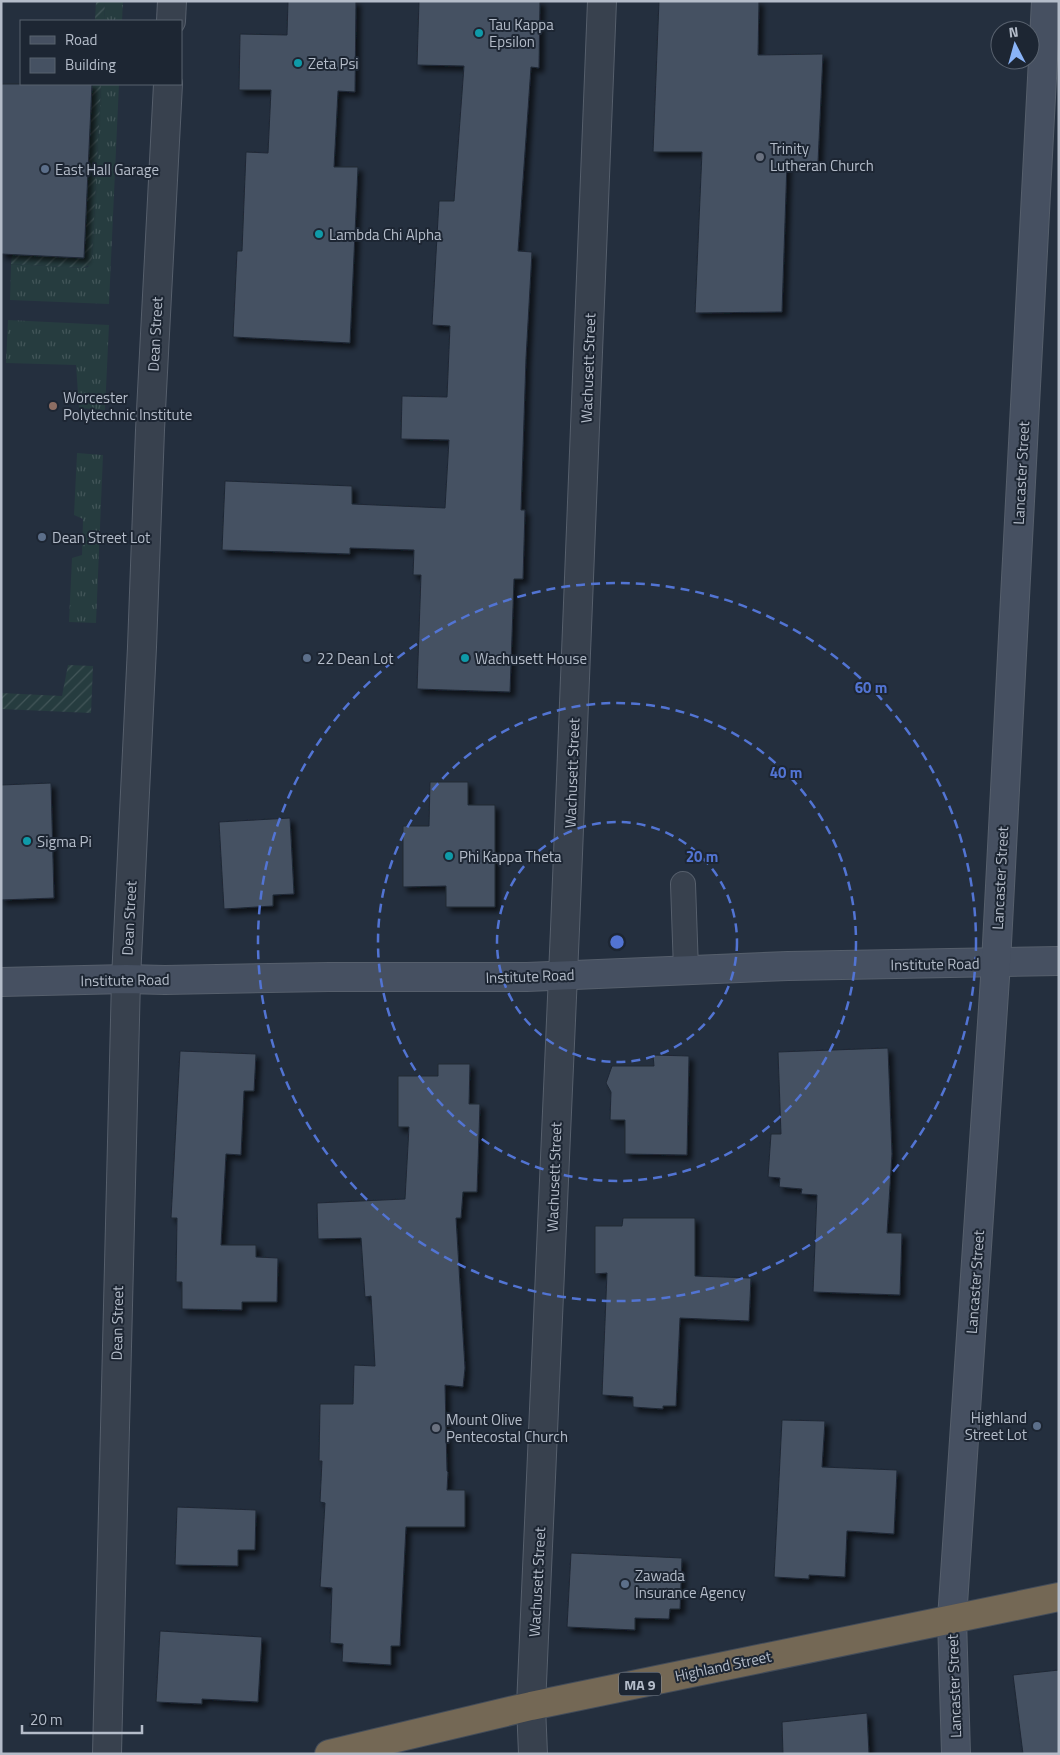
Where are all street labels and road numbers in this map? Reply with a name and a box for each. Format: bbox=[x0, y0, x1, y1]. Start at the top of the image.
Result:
street label: Dean Street bbox=[142, 295, 168, 372]
street label: Wachusett Street bbox=[575, 312, 601, 423]
street label: Lancaster Street bbox=[1007, 420, 1035, 525]
street label: Wachusett Street bbox=[559, 717, 585, 828]
street label: Lancaster Street bbox=[986, 825, 1014, 930]
street label: Dean Street bbox=[116, 879, 142, 956]
street label: Institute Road bbox=[890, 952, 980, 976]
street label: Institute Road bbox=[485, 963, 575, 989]
street label: Institute Road bbox=[80, 968, 170, 992]
street label: Wachusett Street bbox=[541, 1121, 567, 1232]
street label: Lancaster Street bbox=[960, 1229, 990, 1335]
street label: Dean Street bbox=[105, 1285, 129, 1361]
street label: Wachusett Street bbox=[523, 1526, 551, 1638]
street label: Lancaster Street bbox=[941, 1633, 967, 1738]
street label: Highland Street bbox=[673, 1644, 774, 1687]
road number: MA 9 bbox=[619, 1672, 661, 1696]

